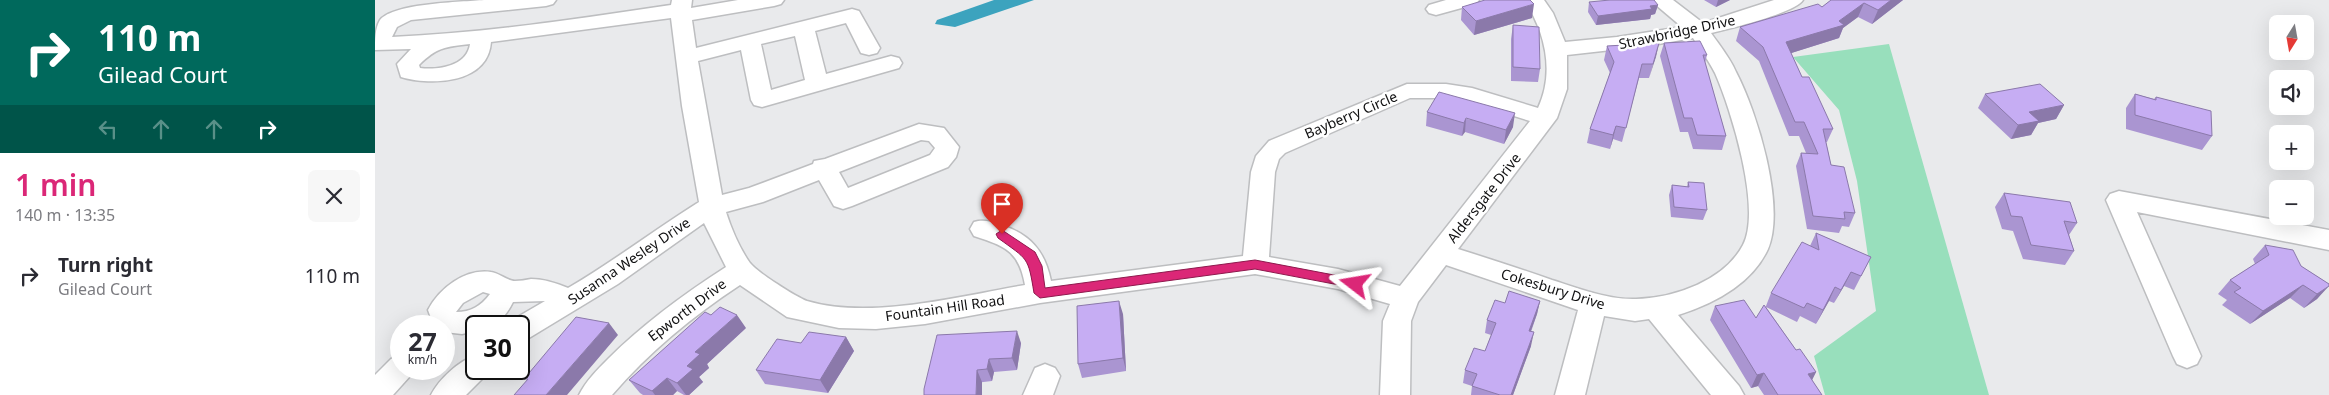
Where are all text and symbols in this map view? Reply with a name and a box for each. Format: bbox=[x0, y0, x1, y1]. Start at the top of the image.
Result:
street label: Strawbridge Drive bbox=[1617, 10, 1737, 53]
text: 110 m bbox=[98, 14, 201, 61]
north arrow bbox=[2269, 15, 2314, 60]
map controls bbox=[2269, 15, 2314, 225]
icon: right bbox=[15, 20, 80, 85]
text: Gilead Court bbox=[98, 59, 227, 89]
button: sound bbox=[2269, 70, 2314, 115]
street label: Bayberry Circle bbox=[1301, 86, 1400, 143]
icon: left bbox=[94, 115, 122, 143]
icon: ahead bbox=[147, 115, 175, 143]
icon: ahead bbox=[200, 115, 228, 143]
icon: right bbox=[253, 115, 281, 143]
button: + bbox=[2269, 125, 2314, 170]
street label: Aldersgate Drive bbox=[1442, 149, 1525, 247]
text: 1 min bbox=[15, 164, 96, 205]
button: close bbox=[308, 170, 360, 222]
button: − bbox=[2269, 180, 2314, 225]
pin bbox=[981, 183, 1023, 234]
icon: arrive bbox=[988, 190, 1016, 218]
text: 140 m · 13:35 bbox=[15, 204, 115, 226]
street label: Susanna Wesley Drive bbox=[564, 212, 694, 309]
text: Turn right bbox=[58, 252, 153, 278]
position arrow bbox=[1328, 257, 1380, 309]
icon: right bbox=[15, 262, 43, 290]
text: 110 m bbox=[305, 263, 360, 289]
street label: Cokesbury Drive bbox=[1499, 264, 1608, 313]
street label: Epworth Drive bbox=[644, 274, 730, 345]
text: Gilead Court bbox=[58, 278, 152, 300]
street label: Fountain Hill Road bbox=[884, 290, 1006, 325]
speed limit sign: 30 bbox=[465, 315, 530, 380]
text: 27 bbox=[408, 324, 437, 358]
text: km/h bbox=[408, 351, 437, 368]

